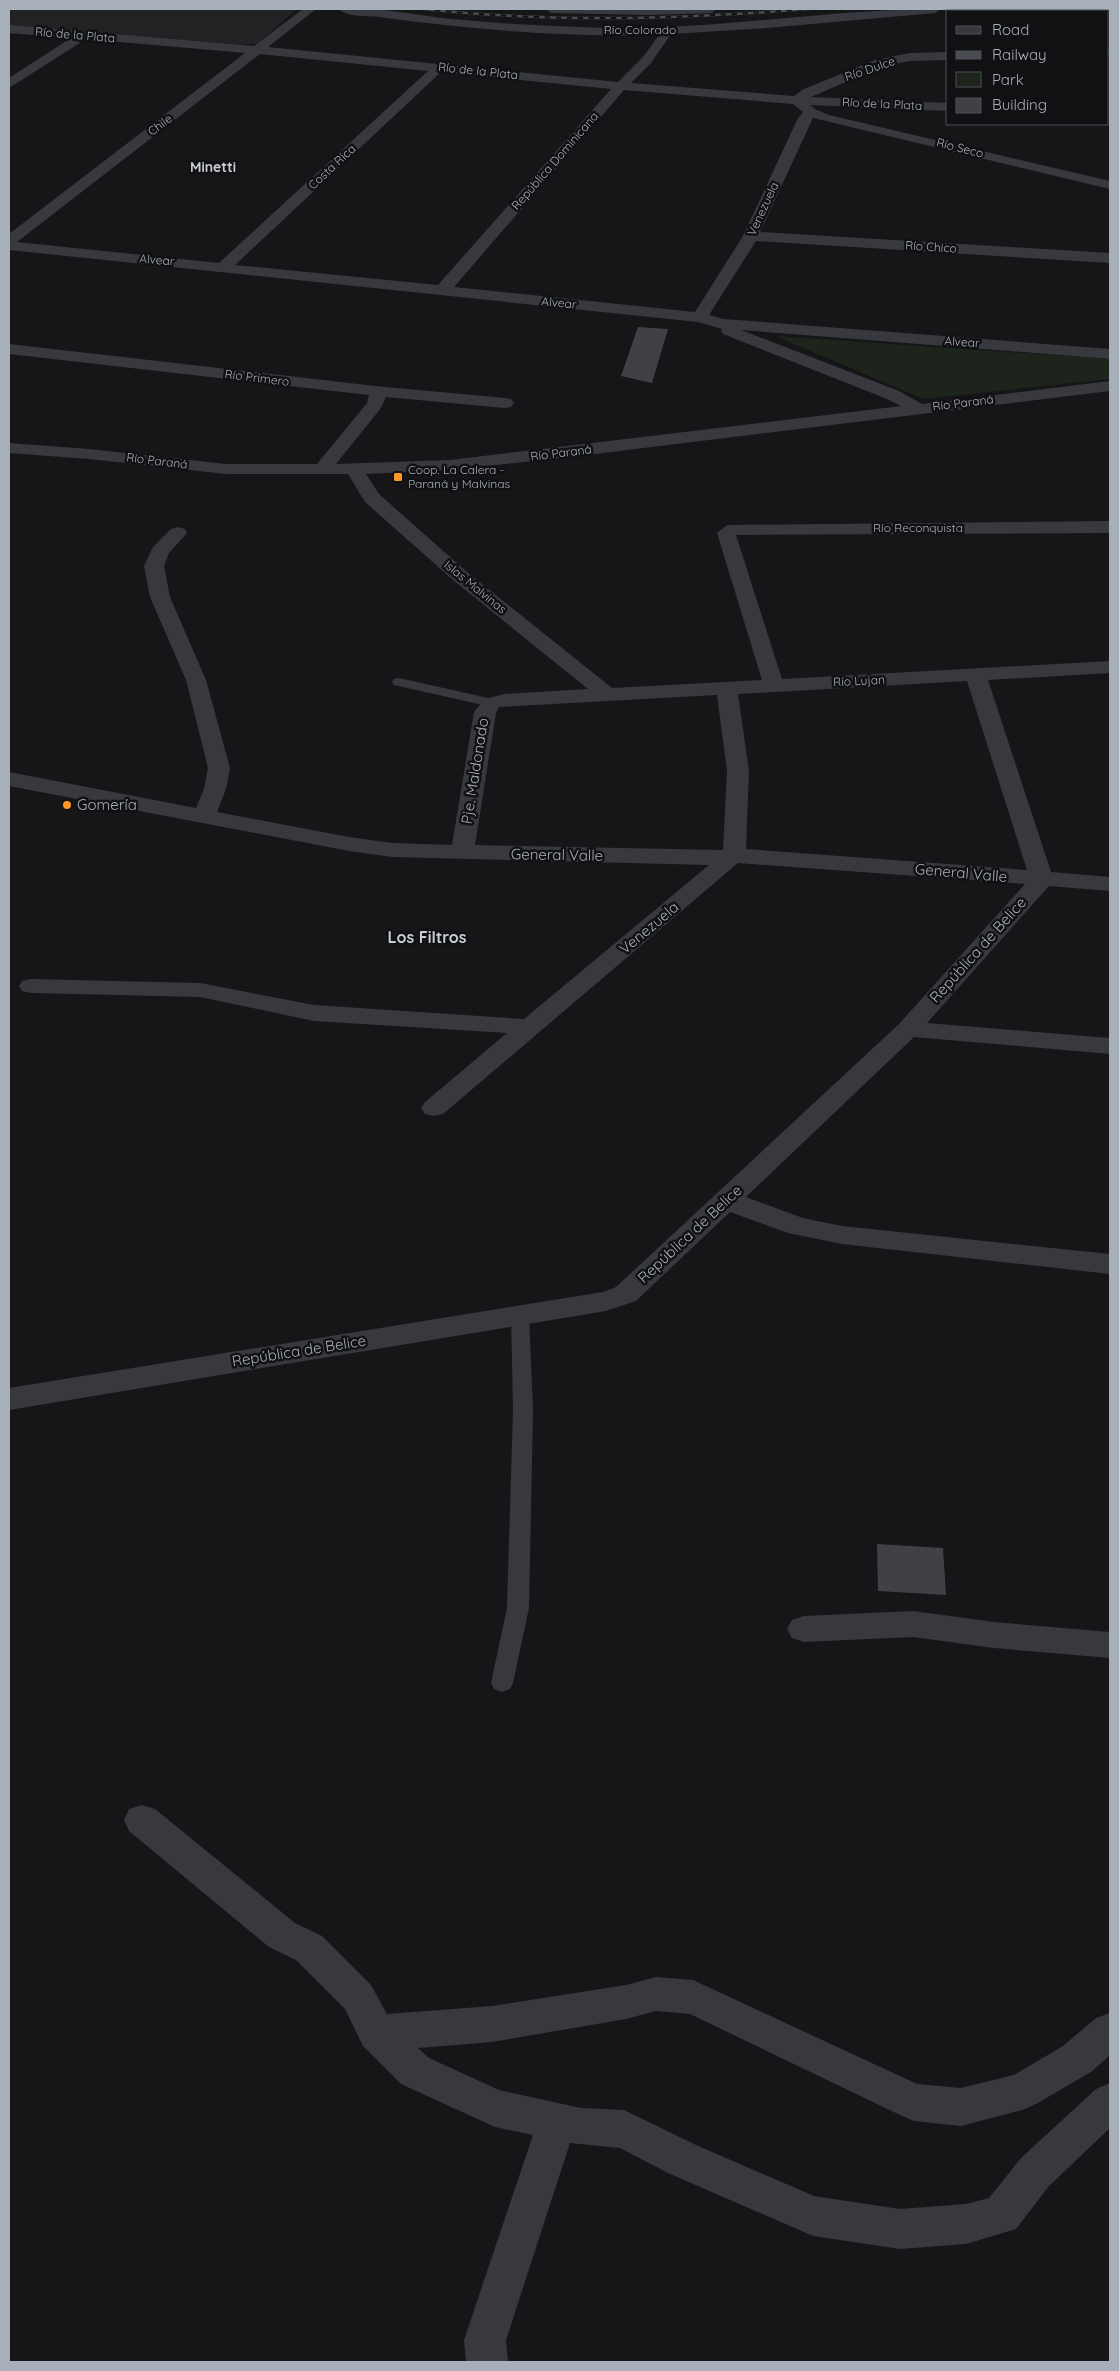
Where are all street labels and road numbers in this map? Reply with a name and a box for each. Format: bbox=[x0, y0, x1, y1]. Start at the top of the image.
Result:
street label: Río Colorado bbox=[604, 22, 676, 37]
street label: Río de la Plata bbox=[34, 24, 116, 45]
street label: Río Dulce bbox=[843, 53, 897, 84]
street label: Río de la Plata bbox=[437, 59, 519, 82]
street label: Río de la Plata bbox=[842, 94, 923, 113]
street label: República Dominicana bbox=[508, 109, 601, 213]
street label: Chile bbox=[145, 110, 175, 139]
street label: Río Seco bbox=[935, 134, 985, 161]
street label: Costa Rica bbox=[305, 141, 359, 192]
street label: Venezuela bbox=[744, 180, 782, 238]
street label: Río Chico bbox=[905, 237, 957, 256]
street label: Alvear bbox=[139, 250, 176, 269]
street label: Alvear bbox=[541, 293, 578, 312]
street label: Alvear bbox=[944, 333, 981, 350]
street label: Río Primero bbox=[224, 366, 290, 389]
street label: Río Paraná bbox=[932, 391, 994, 414]
street label: Río Paraná bbox=[530, 441, 592, 464]
street label: Río Paraná bbox=[126, 449, 188, 472]
street label: Río Reconquista bbox=[873, 520, 963, 535]
street label: Islas Malvinas bbox=[441, 557, 510, 617]
street label: Río Lujan bbox=[833, 672, 885, 689]
street label: Pje. Maldonado bbox=[457, 717, 492, 825]
street label: General Valle bbox=[511, 844, 603, 865]
street label: General Valle bbox=[914, 859, 1008, 886]
street label: República de Belice bbox=[925, 893, 1030, 1006]
street label: Venezuela bbox=[615, 897, 682, 958]
street label: República de Belice bbox=[634, 1180, 746, 1287]
street label: República de Belice bbox=[230, 1331, 367, 1370]

